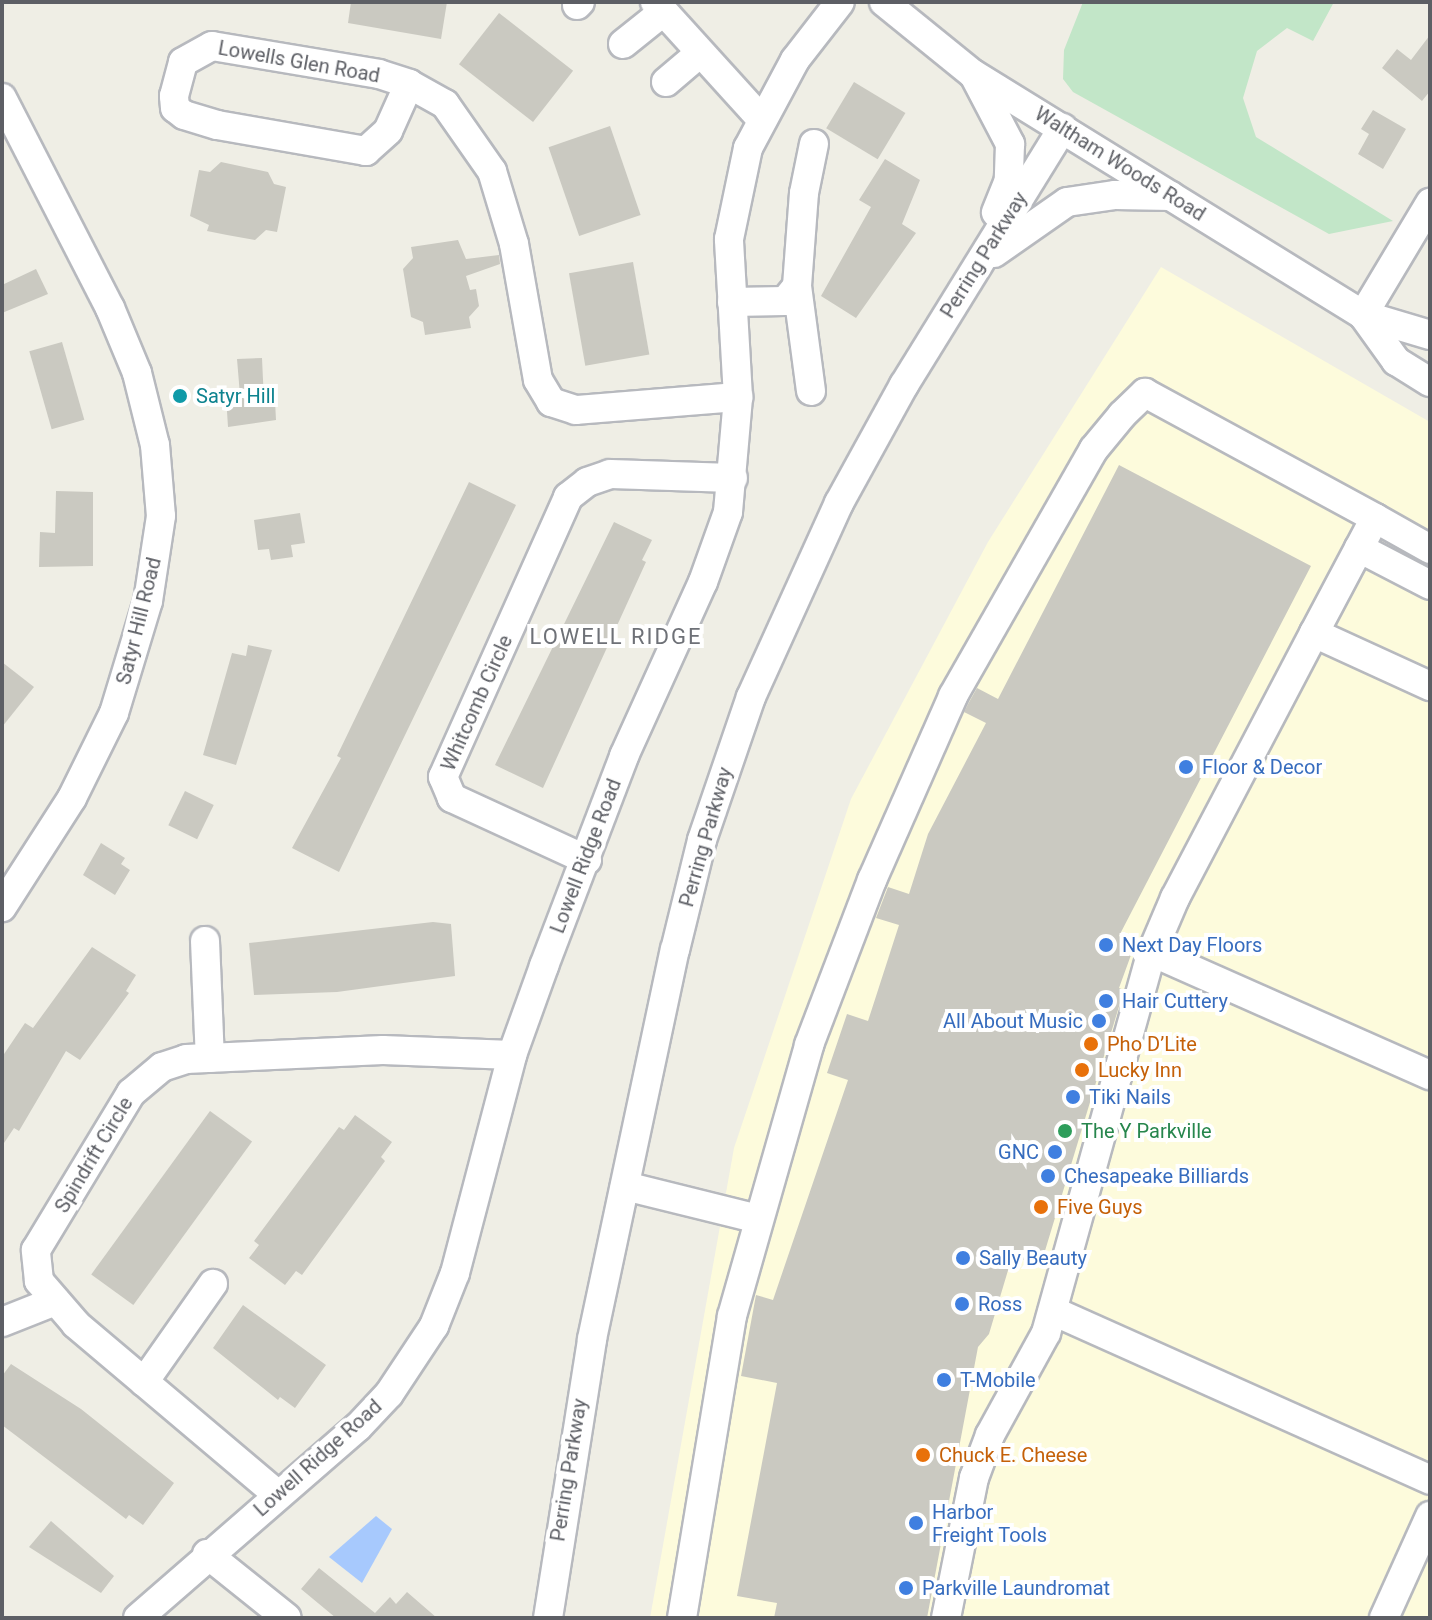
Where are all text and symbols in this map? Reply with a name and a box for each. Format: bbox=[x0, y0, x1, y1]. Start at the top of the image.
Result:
street label: Lowells Glen Road bbox=[216, 36, 382, 88]
street label: Waltham Woods Road bbox=[1030, 102, 1210, 226]
street label: Perring Parkway bbox=[936, 187, 1032, 323]
place label: Satyr Hill bbox=[196, 384, 275, 408]
marker: Satyr Hill bbox=[171, 387, 189, 405]
street label: Satyr Hill Road bbox=[112, 555, 166, 687]
district label: LOWELL RIDGE bbox=[530, 624, 702, 650]
street label: Whitcomb Circle bbox=[436, 631, 518, 775]
place label: Floor & Decor bbox=[1202, 755, 1322, 779]
marker: Floor & Decor bbox=[1177, 758, 1195, 776]
street label: Perring Parkway bbox=[675, 764, 737, 910]
street label: Lowell Ridge Road bbox=[545, 775, 627, 937]
place label: Next Day Floors bbox=[1122, 933, 1262, 957]
marker: Next Day Floors bbox=[1097, 936, 1115, 954]
place label: Hair Cuttery bbox=[1122, 989, 1228, 1013]
marker: Hair Cuttery bbox=[1097, 992, 1115, 1010]
place label: All About Music bbox=[943, 1009, 1083, 1033]
marker: All About Music bbox=[1090, 1012, 1108, 1030]
place label: Pho D’Lite bbox=[1107, 1032, 1197, 1056]
marker: Pho D’Lite bbox=[1082, 1035, 1100, 1053]
place label: Lucky Inn bbox=[1098, 1058, 1182, 1082]
marker: Lucky Inn bbox=[1073, 1061, 1091, 1079]
place label: Tiki Nails bbox=[1089, 1085, 1171, 1109]
marker: Tiki Nails bbox=[1064, 1088, 1082, 1106]
street label: Spindrift Circle bbox=[50, 1093, 138, 1217]
place label: The Y Parkville bbox=[1081, 1119, 1212, 1143]
marker: The Y Parkville bbox=[1056, 1122, 1074, 1140]
place label: GNC bbox=[998, 1140, 1039, 1164]
marker: GNC bbox=[1046, 1143, 1064, 1161]
place label: Chesapeake Billiards bbox=[1064, 1164, 1249, 1188]
marker: Chesapeake Billiards bbox=[1039, 1167, 1057, 1185]
place label: Five Guys bbox=[1057, 1195, 1142, 1219]
marker: Five Guys bbox=[1032, 1198, 1050, 1216]
place label: Sally Beauty bbox=[979, 1246, 1087, 1270]
marker: Sally Beauty bbox=[954, 1249, 972, 1267]
place label: Ross bbox=[978, 1292, 1022, 1316]
marker: Ross bbox=[953, 1295, 971, 1313]
place label: T-Mobile bbox=[960, 1368, 1036, 1392]
marker: T-Mobile bbox=[935, 1371, 953, 1389]
street label: Lowell Ridge Road bbox=[249, 1394, 387, 1522]
street label: Perring Parkway bbox=[546, 1397, 592, 1543]
place label: Chuck E. Cheese bbox=[939, 1443, 1087, 1467]
marker: Chuck E. Cheese bbox=[914, 1446, 932, 1464]
place label: Harbor Freight Tools bbox=[932, 1500, 1048, 1547]
marker: Harbor Freight Tools bbox=[907, 1514, 925, 1532]
place label: Parkville Laundromat bbox=[922, 1576, 1110, 1600]
marker: Parkville Laundromat bbox=[897, 1579, 915, 1597]

